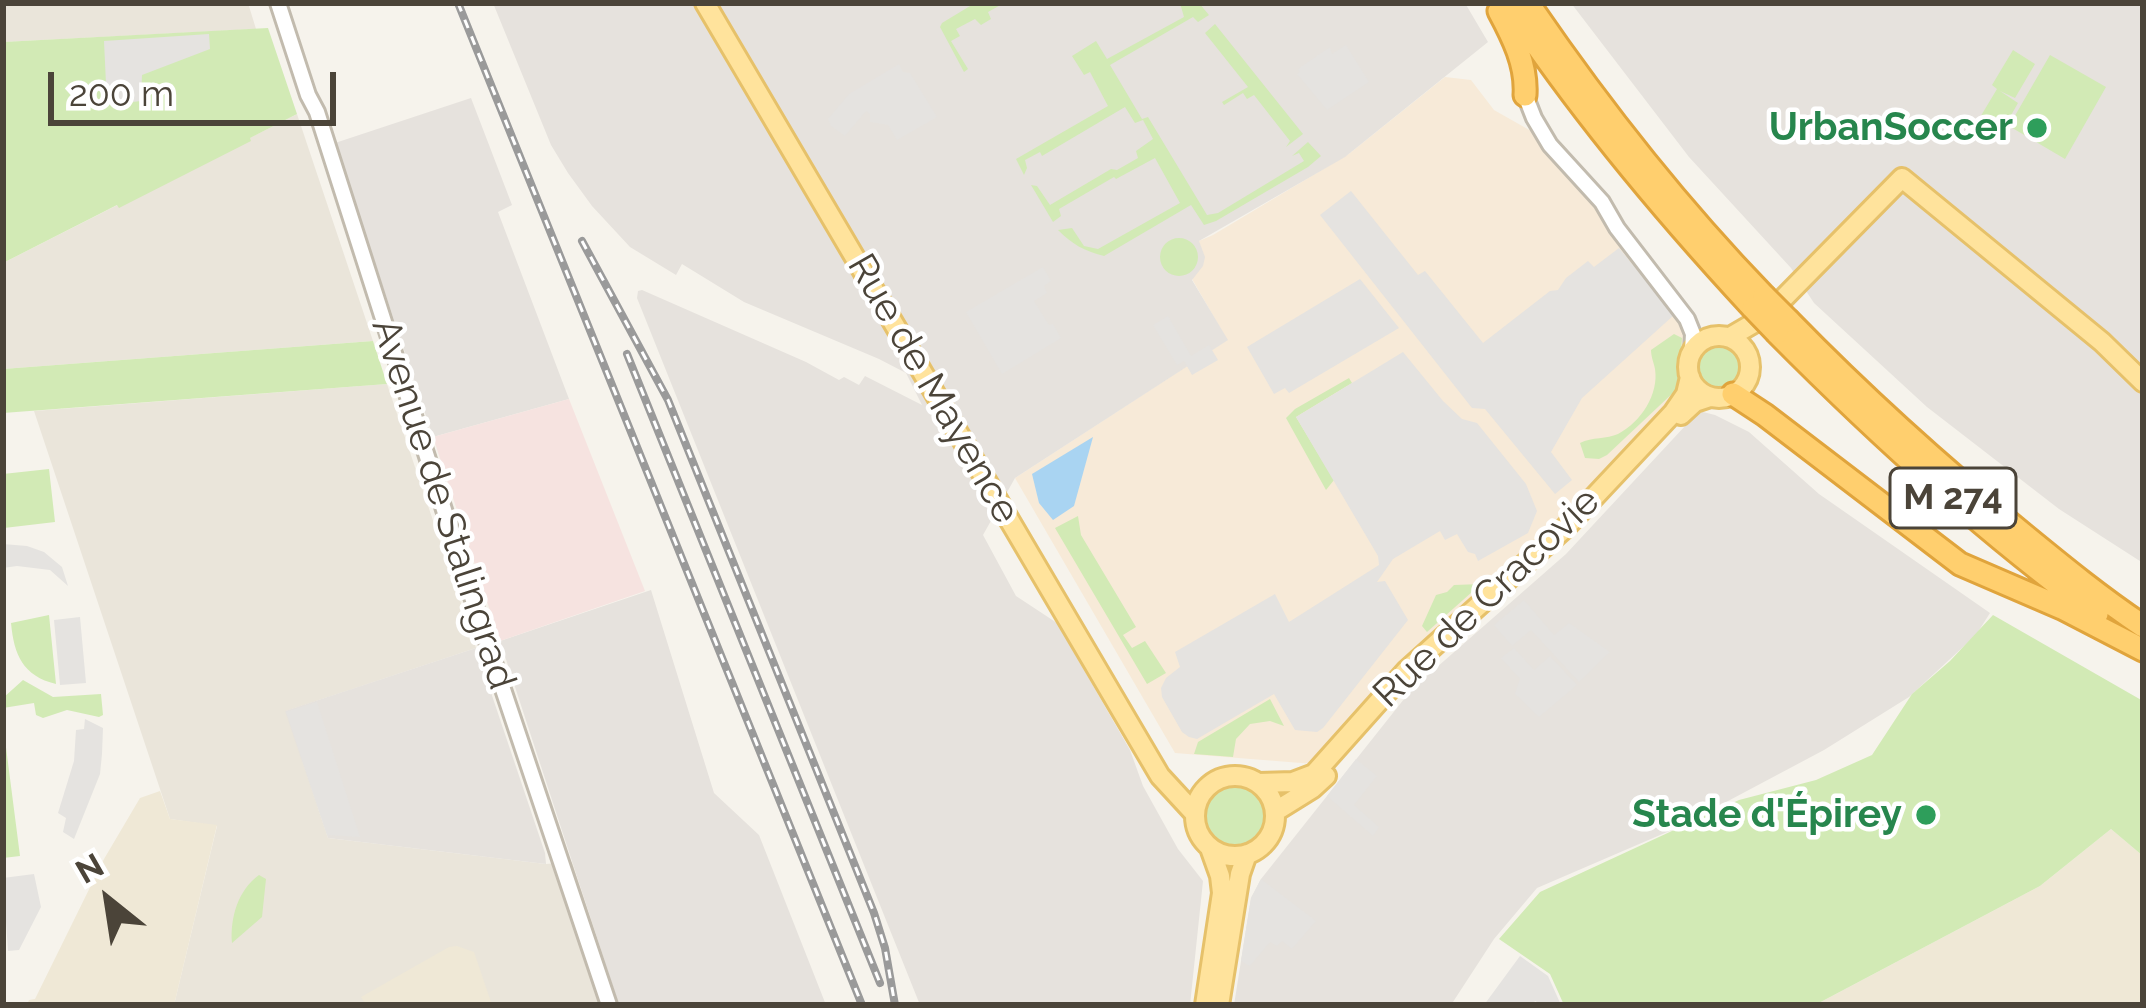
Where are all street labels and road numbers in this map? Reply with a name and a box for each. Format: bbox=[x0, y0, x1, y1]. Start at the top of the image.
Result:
street label: Rue de Mayence bbox=[837, 246, 1029, 532]
street label: Avenue de Stalingrad bbox=[361, 313, 525, 695]
road number: M 274 bbox=[1890, 468, 2016, 528]
street label: Rue de Cracovie bbox=[1364, 478, 1610, 718]

